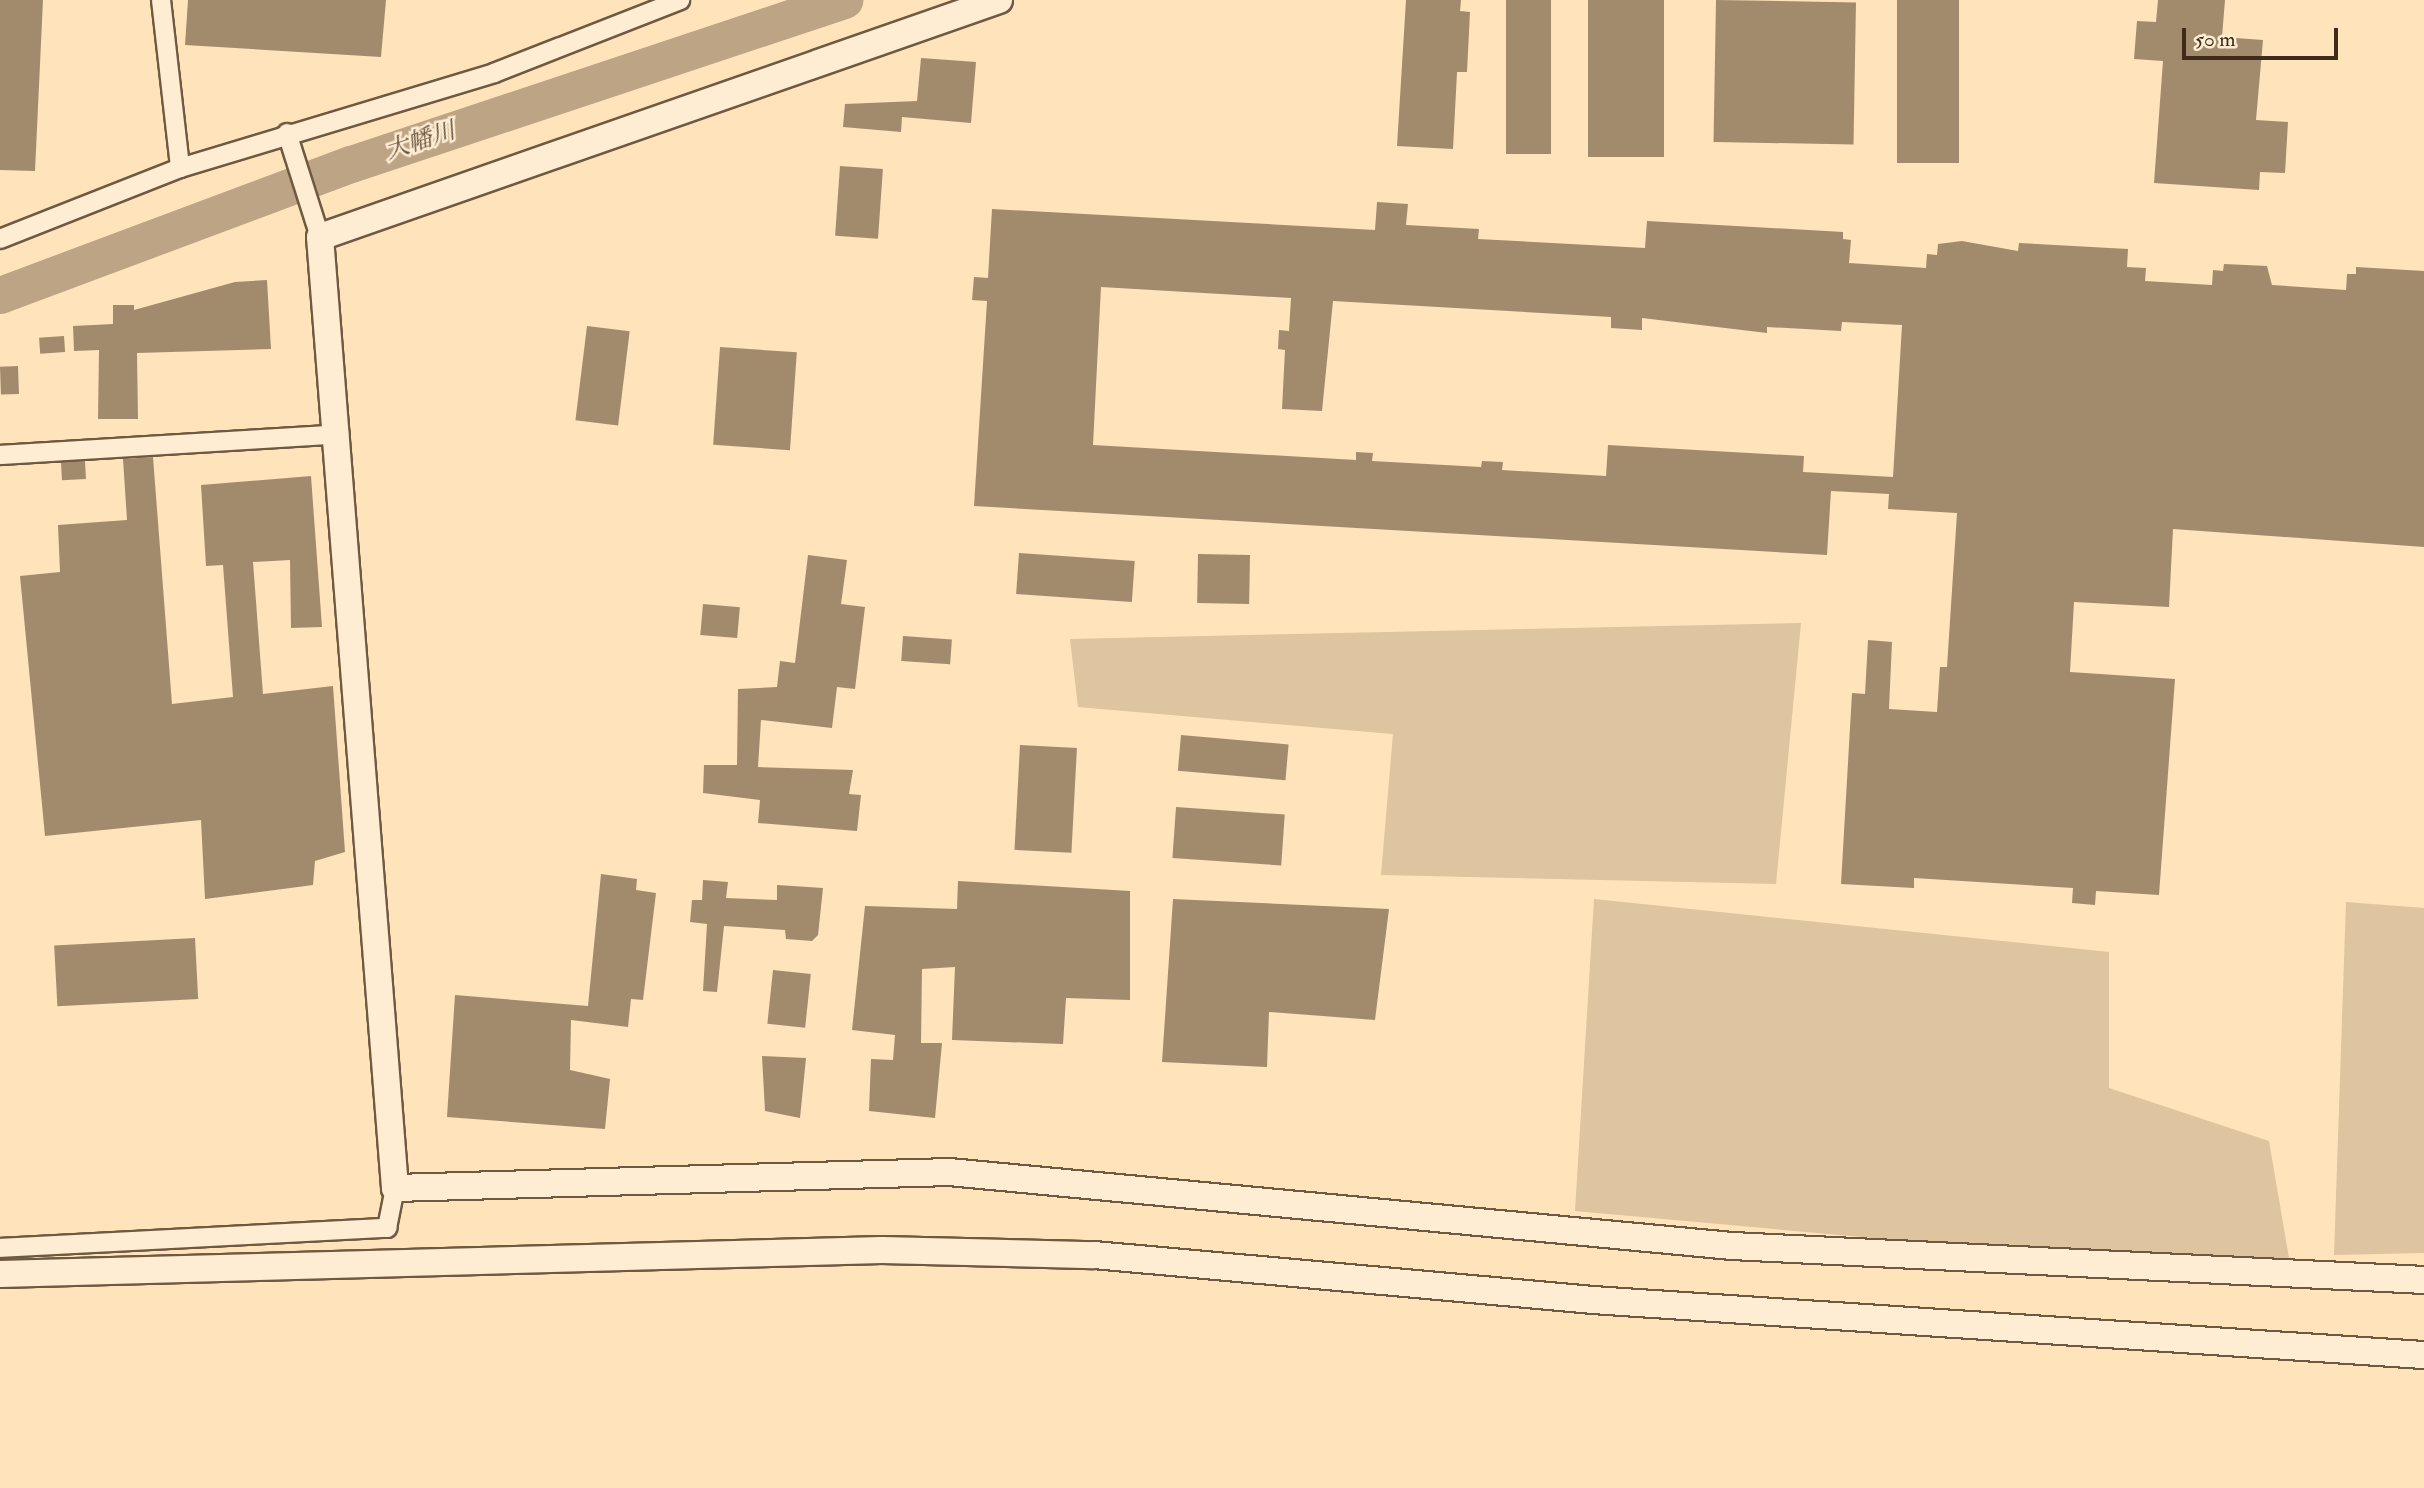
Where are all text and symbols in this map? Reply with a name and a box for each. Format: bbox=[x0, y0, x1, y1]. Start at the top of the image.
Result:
scale bar bbox=[2186, 14, 2342, 58]
text: 50 m bbox=[2195, 26, 2236, 53]
water label: 大幡川 bbox=[381, 116, 459, 166]

